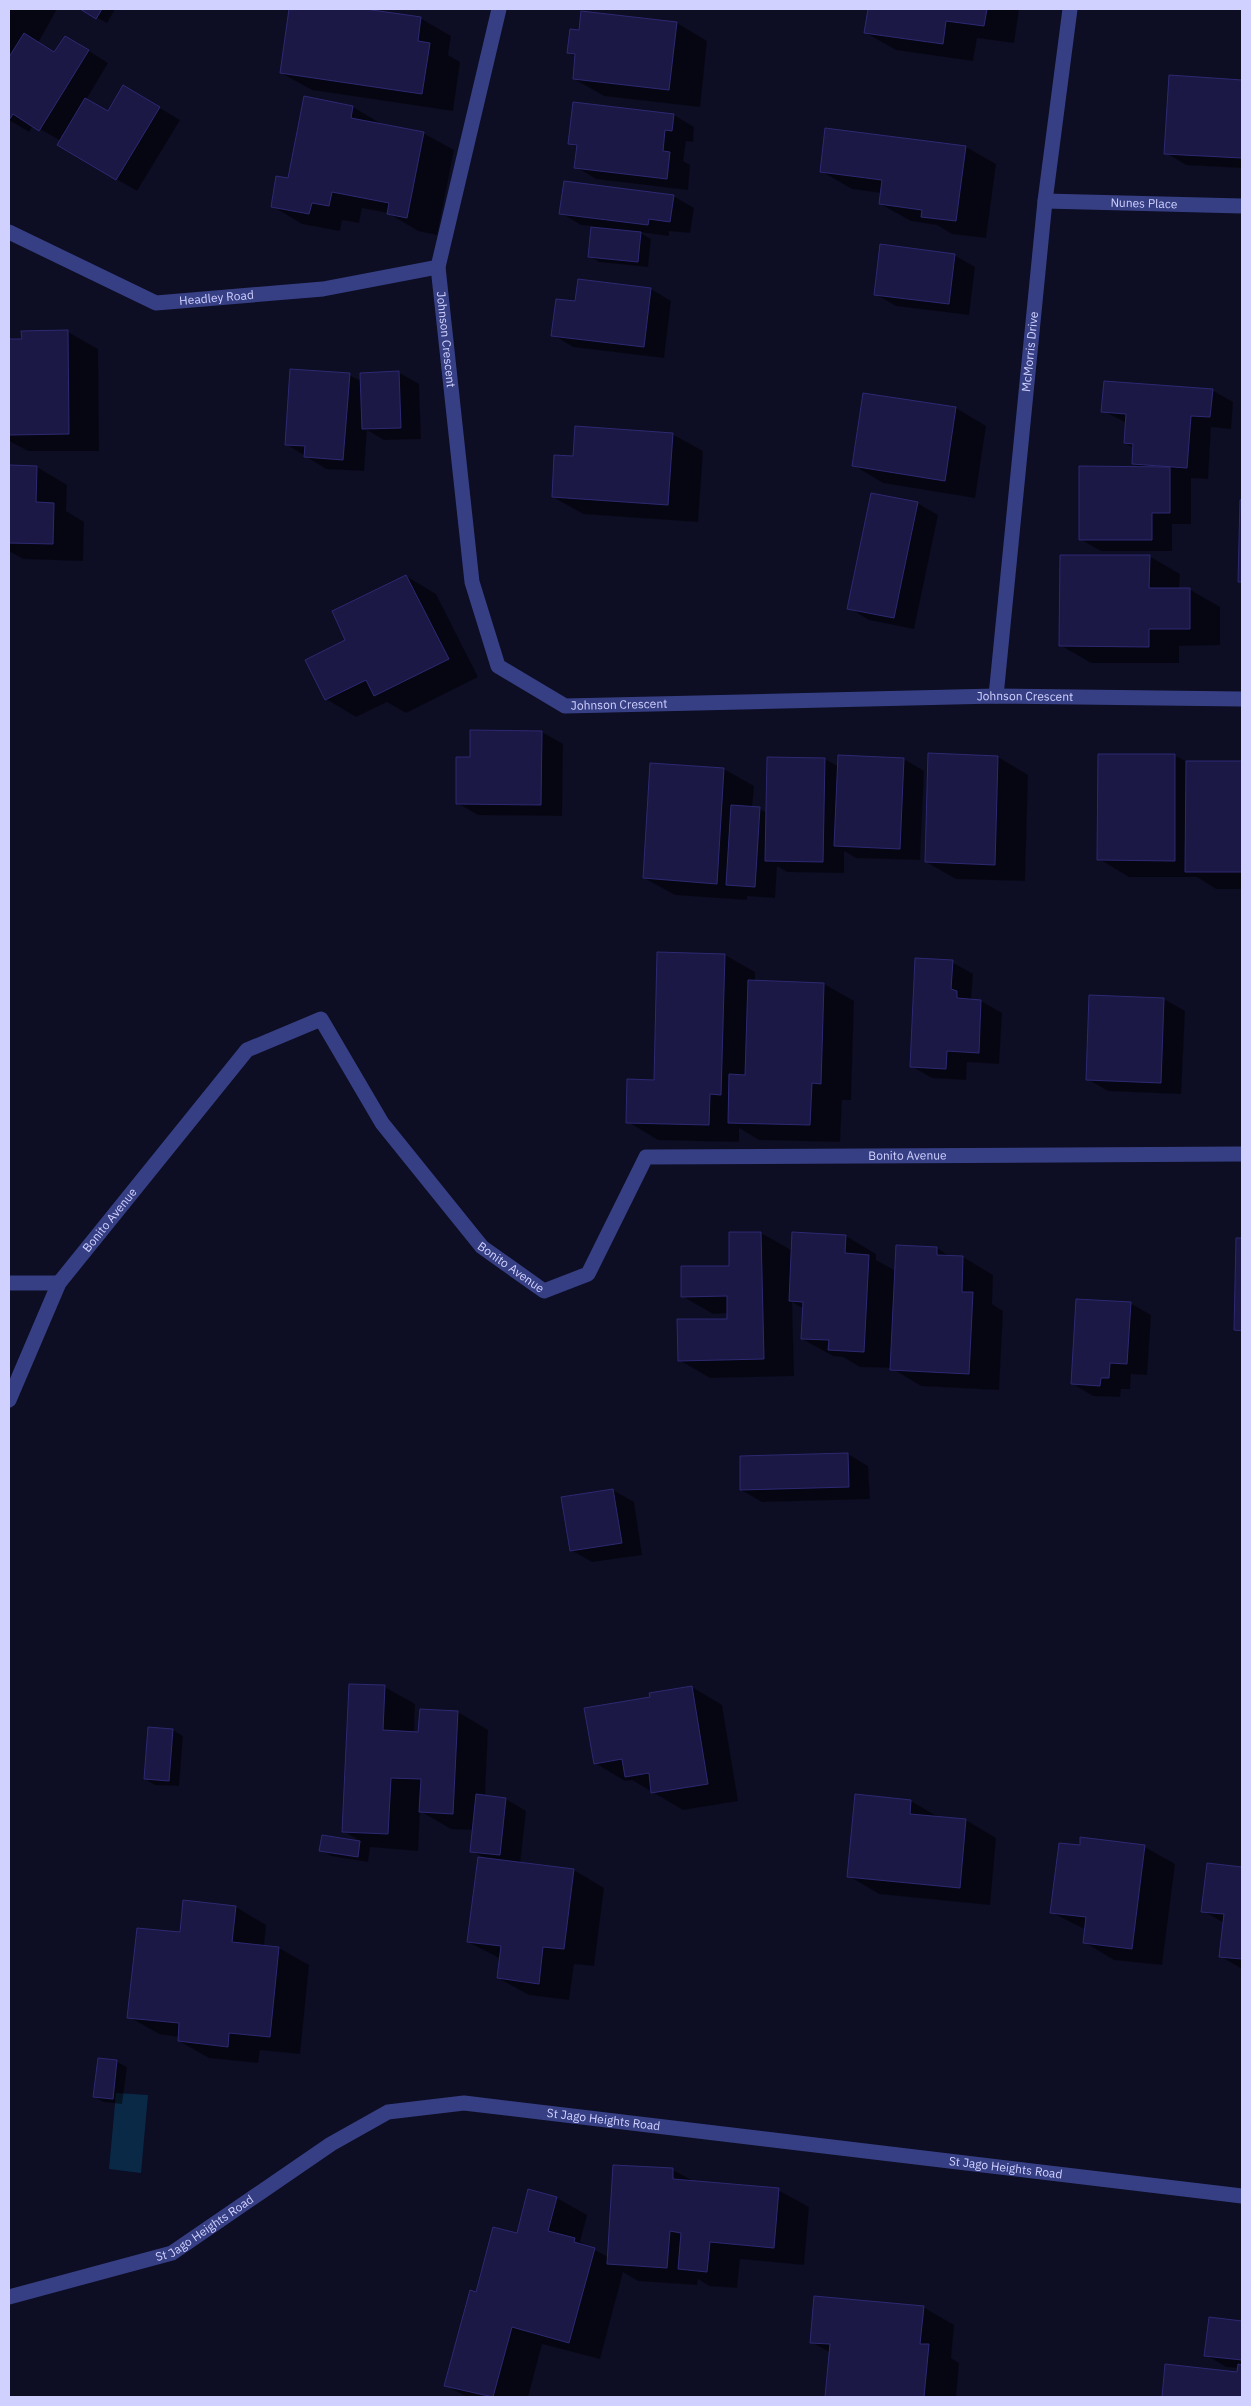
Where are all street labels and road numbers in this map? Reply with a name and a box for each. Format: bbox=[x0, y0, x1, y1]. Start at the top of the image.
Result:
street label: Nunes Place bbox=[1110, 195, 1178, 211]
street label: Headley Road bbox=[179, 287, 254, 308]
street label: Johnson Crescent bbox=[434, 291, 459, 388]
street label: McMorris Drive bbox=[1018, 310, 1041, 393]
street label: Johnson Crescent bbox=[976, 688, 1073, 704]
street label: Johnson Crescent bbox=[571, 696, 668, 713]
street label: Bonito Avenue bbox=[868, 1147, 947, 1163]
street label: Bonito Avenue bbox=[79, 1184, 140, 1255]
street label: Bonito Avenue bbox=[475, 1238, 548, 1296]
street label: St Jago Heights Road bbox=[546, 2105, 661, 2133]
street label: St Jago Heights Road bbox=[948, 2153, 1063, 2181]
street label: St Jago Heights Road bbox=[154, 2191, 256, 2264]

